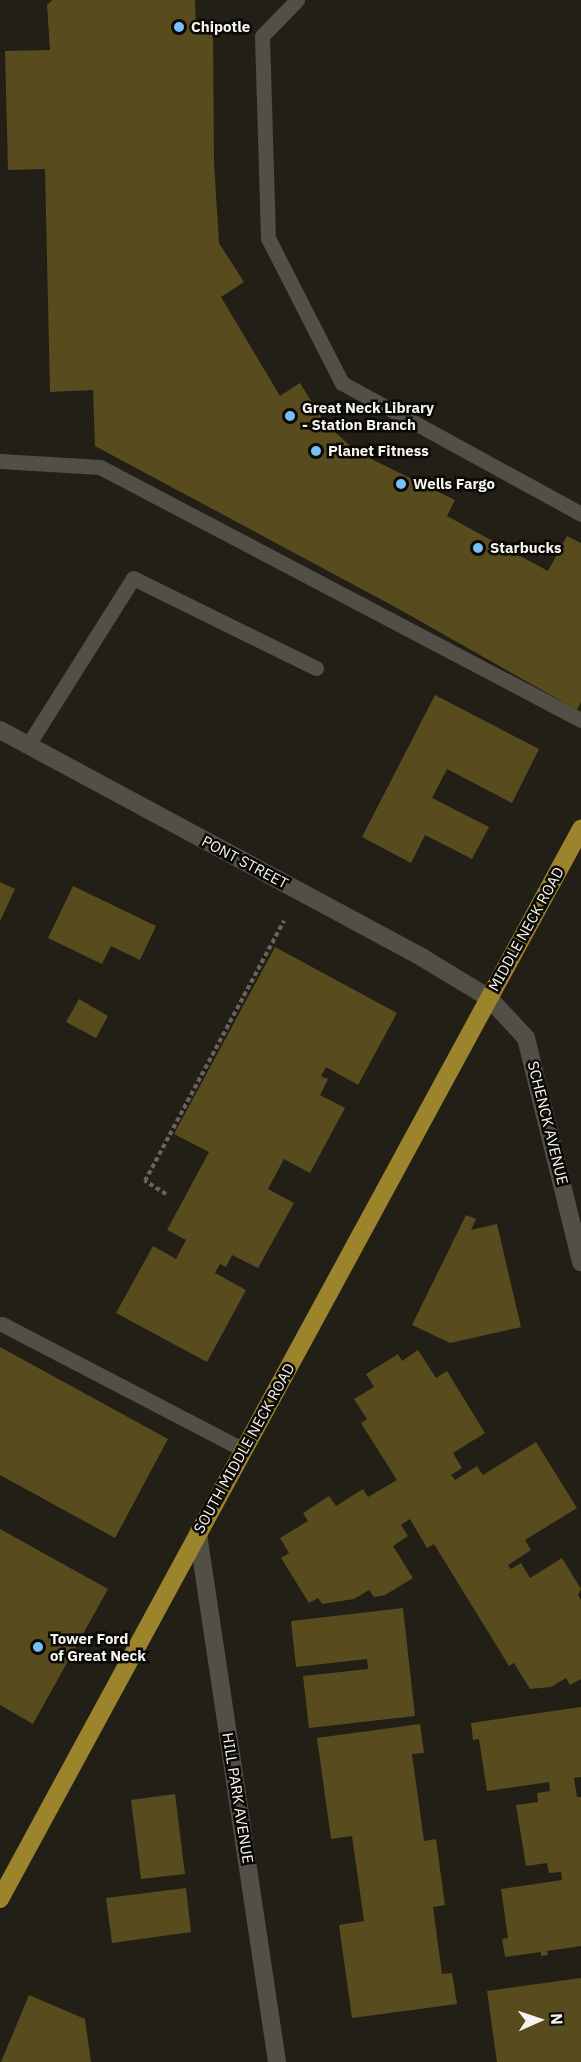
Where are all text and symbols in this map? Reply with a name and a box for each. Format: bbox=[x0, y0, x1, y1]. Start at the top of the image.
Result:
place label: Chipotle bbox=[191, 18, 250, 36]
marker: Chipotle bbox=[172, 20, 186, 34]
place label: Great Neck Library - Station Branch bbox=[302, 398, 434, 433]
marker: Great Neck Library - Station Branch bbox=[283, 409, 297, 423]
place label: Planet Fitness bbox=[328, 442, 429, 460]
marker: Planet Fitness bbox=[309, 444, 323, 458]
place label: Wells Fargo bbox=[413, 475, 495, 493]
marker: Wells Fargo bbox=[394, 477, 408, 491]
place label: Starbucks bbox=[490, 539, 562, 557]
marker: Starbucks bbox=[471, 541, 485, 555]
street label: PONT STREET bbox=[199, 832, 291, 892]
street label: MIDDLE NECK ROAD bbox=[484, 864, 568, 994]
street label: SCHENCK AVENUE bbox=[524, 1059, 572, 1187]
street label: SOUTH MIDDLE NECK ROAD bbox=[190, 1360, 298, 1536]
place label: Tower Ford of Great Neck bbox=[50, 1629, 146, 1664]
marker: Tower Ford of Great Neck bbox=[31, 1640, 45, 1654]
street label: HILL PARK AVENUE bbox=[219, 1731, 257, 1865]
north arrow bbox=[509, 1990, 569, 2050]
text: N bbox=[547, 2013, 567, 2025]

